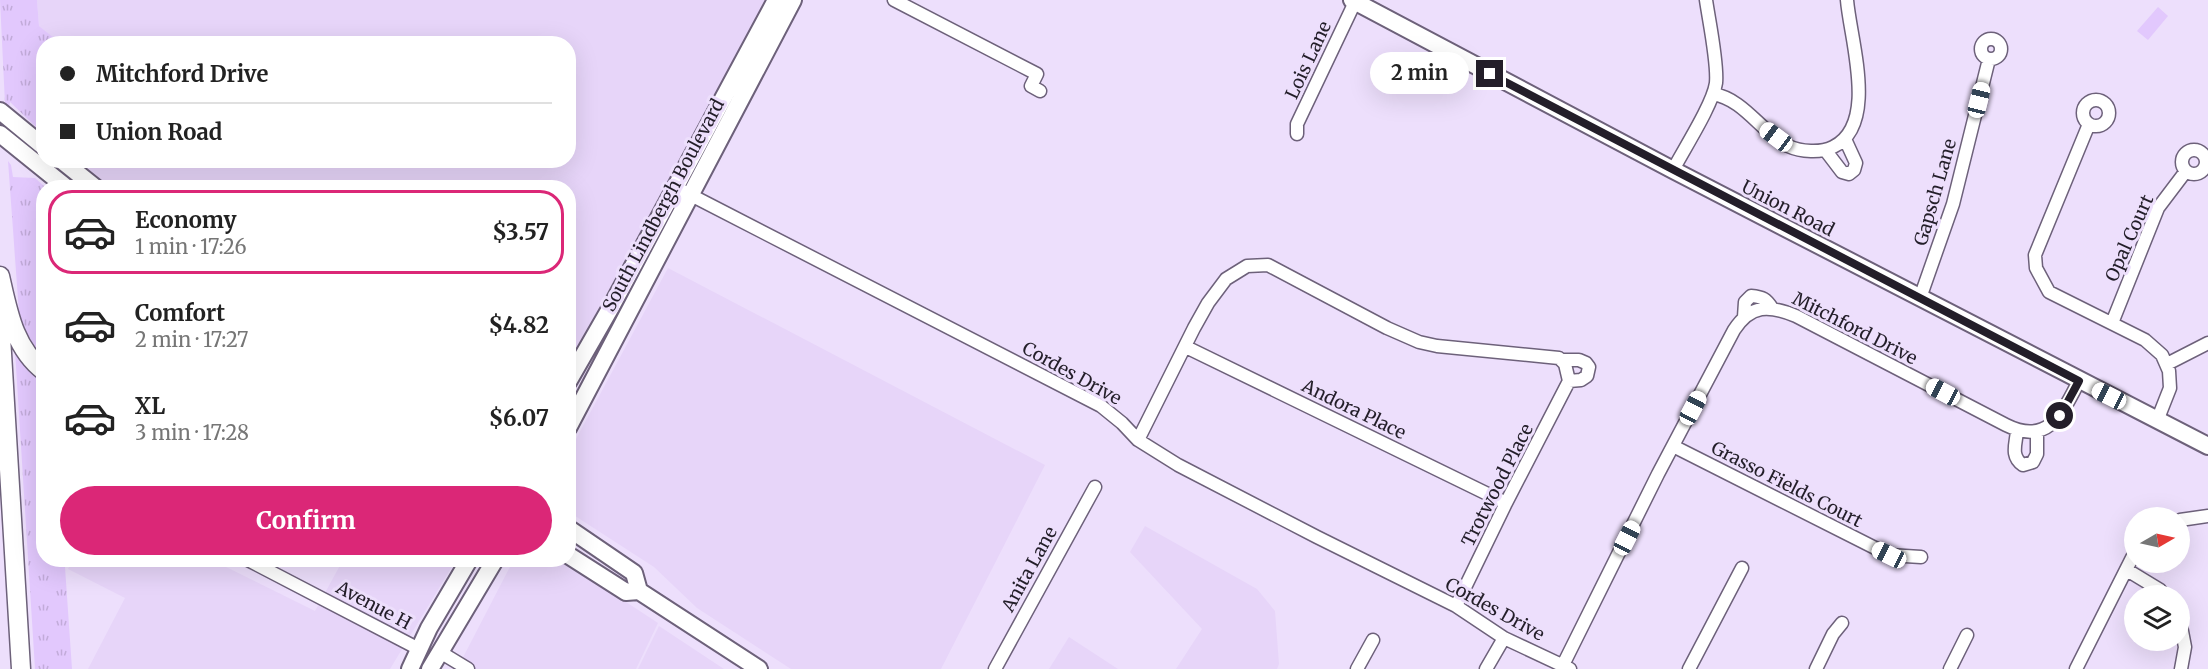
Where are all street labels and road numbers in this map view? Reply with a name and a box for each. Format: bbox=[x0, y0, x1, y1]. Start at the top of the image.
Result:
street label: Lois Lane bbox=[1280, 17, 1336, 103]
street label: South Lindbergh Boulevard bbox=[597, 94, 729, 315]
street label: Gapsch Lane bbox=[1909, 136, 1961, 248]
street label: Union Road bbox=[1738, 175, 1838, 241]
street label: Opal Court bbox=[2100, 191, 2158, 285]
street label: Mitchford Drive bbox=[1789, 287, 1921, 369]
street label: Cordes Drive bbox=[1018, 336, 1126, 410]
street label: Andora Place bbox=[1297, 373, 1410, 444]
street label: Trotwood Place bbox=[1456, 420, 1538, 550]
street label: Grasso Fields Court bbox=[1708, 436, 1866, 532]
street label: Anita Lane bbox=[996, 522, 1062, 617]
street label: Cordes Drive bbox=[1441, 572, 1549, 646]
street label: Avenue H bbox=[332, 575, 416, 634]

